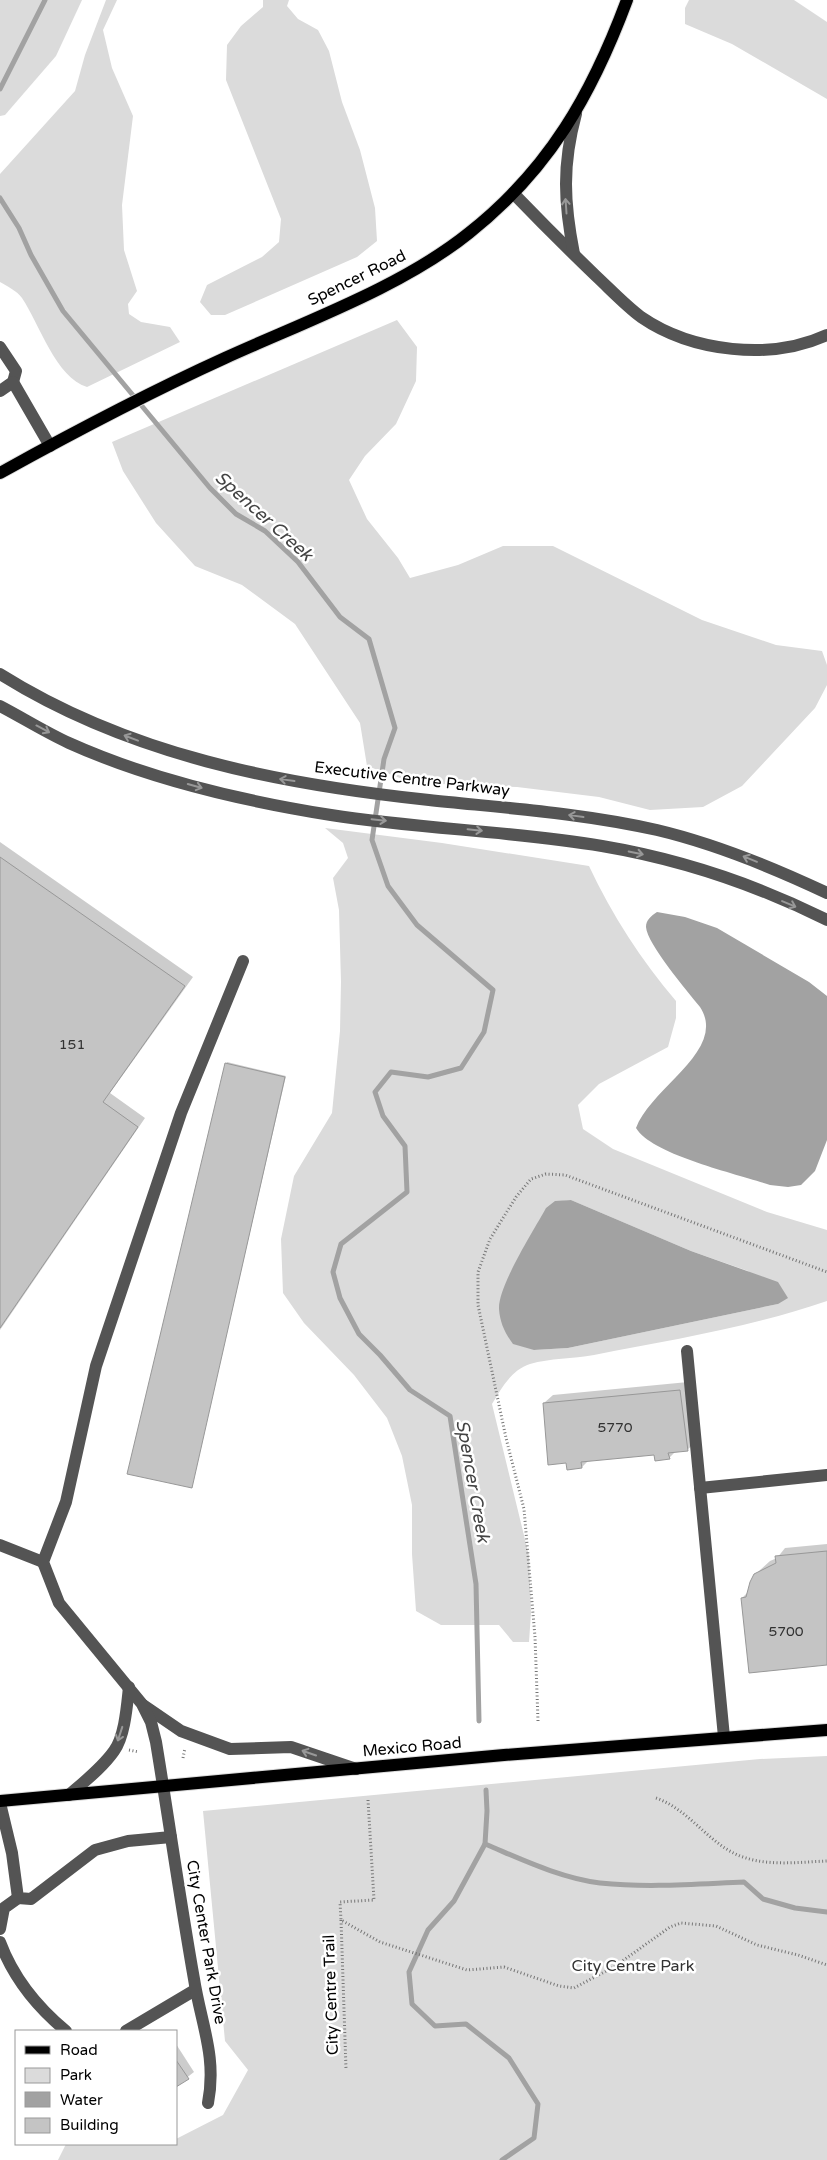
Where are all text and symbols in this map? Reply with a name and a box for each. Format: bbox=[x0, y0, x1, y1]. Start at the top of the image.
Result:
one-way arrow bbox=[561, 198, 570, 214]
street label: Spencer Road bbox=[305, 246, 409, 310]
water label: Spencer Creek bbox=[211, 466, 318, 566]
one-way arrow bbox=[35, 725, 50, 734]
one-way arrow bbox=[124, 733, 139, 742]
street label: Executive Centre Parkway bbox=[313, 757, 511, 801]
one-way arrow bbox=[280, 775, 296, 785]
one-way arrow bbox=[187, 781, 203, 791]
one-way arrow bbox=[568, 811, 584, 821]
one-way arrow bbox=[371, 815, 387, 825]
one-way arrow bbox=[467, 825, 483, 835]
one-way arrow bbox=[627, 849, 643, 858]
one-way arrow bbox=[743, 854, 758, 863]
one-way arrow bbox=[781, 900, 796, 910]
house number: 151 bbox=[59, 1036, 85, 1053]
water label: Spencer Creek bbox=[451, 1418, 495, 1545]
house number: 5770 bbox=[597, 1419, 633, 1436]
house number: 5700 bbox=[768, 1623, 804, 1640]
one-way arrow bbox=[115, 1726, 125, 1742]
street label: Mexico Road bbox=[362, 1733, 462, 1761]
one-way arrow bbox=[302, 1748, 318, 1757]
street label: City Center Park Drive bbox=[182, 1858, 230, 2026]
street label: City Centre Trail bbox=[319, 1934, 343, 2056]
park label: City Centre Park bbox=[572, 1956, 695, 1976]
legend bbox=[15, 2030, 178, 2145]
text: Road bbox=[60, 2041, 98, 2059]
text: Park bbox=[60, 2066, 92, 2084]
text: Water bbox=[60, 2091, 103, 2109]
text: Building bbox=[60, 2116, 119, 2134]

